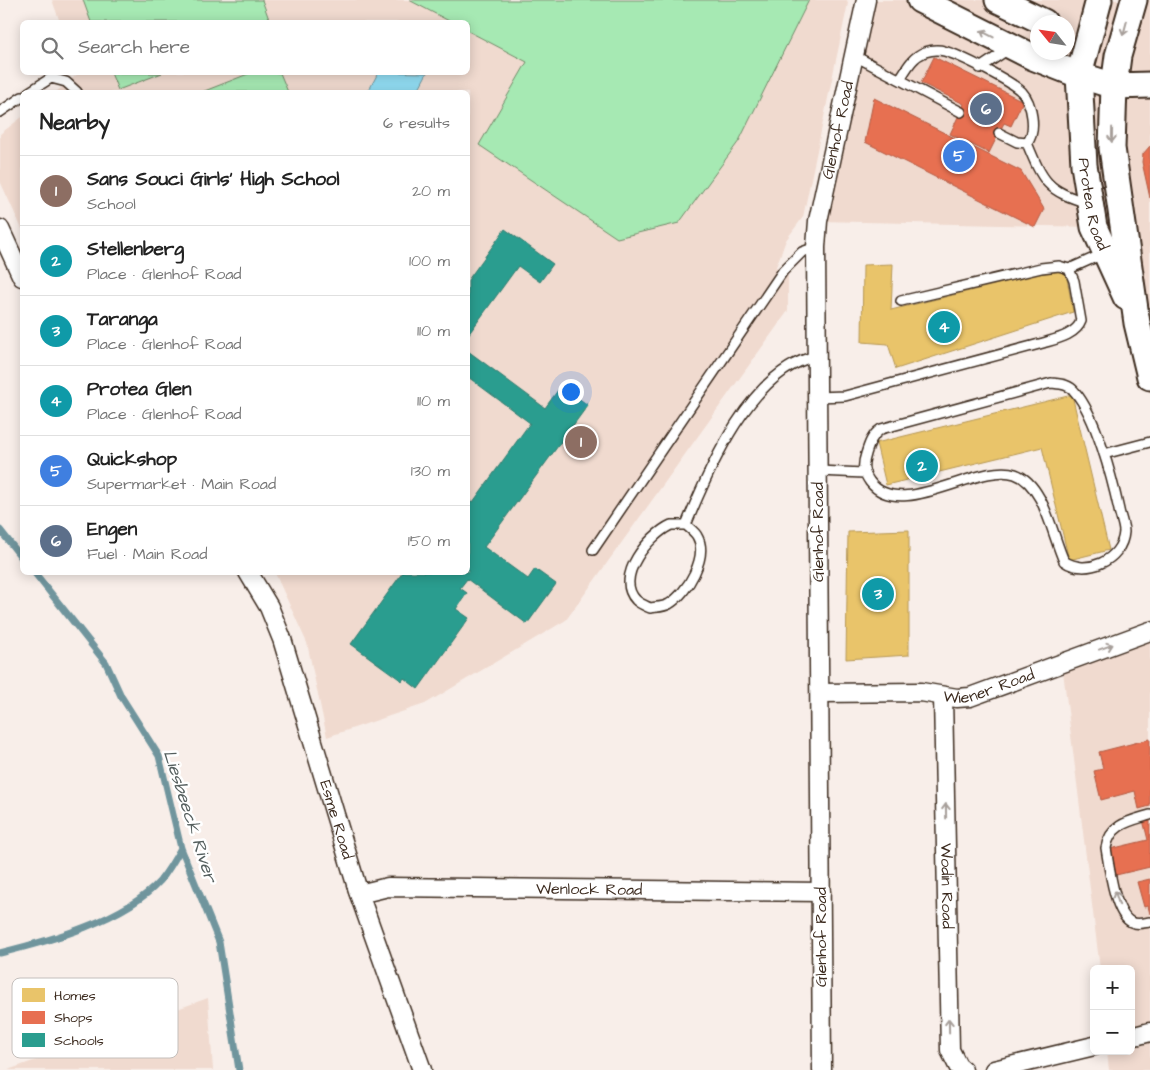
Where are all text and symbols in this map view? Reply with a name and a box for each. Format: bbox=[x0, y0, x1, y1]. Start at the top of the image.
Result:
north arrow bbox=[1030, 15, 1075, 60]
one-way arrow bbox=[1120, 19, 1129, 35]
search box bbox=[20, 20, 470, 75]
one-way arrow bbox=[980, 29, 995, 38]
icon: search bbox=[38, 34, 66, 62]
text: Search here bbox=[78, 34, 190, 61]
street label: Glenhof Road bbox=[816, 79, 859, 181]
pin: 6 bbox=[970, 90, 1002, 128]
text: Nearby bbox=[40, 108, 110, 137]
text: 6 results bbox=[383, 112, 450, 134]
one-way arrow bbox=[1107, 126, 1117, 143]
pin: 5 bbox=[943, 137, 975, 175]
street label: Protea Road bbox=[1073, 157, 1114, 254]
text: Sans Souci Girls' High School bbox=[87, 166, 340, 193]
text: 1 bbox=[55, 180, 57, 202]
text: 20 m bbox=[412, 180, 450, 202]
text: School bbox=[87, 193, 136, 215]
text: Stellenberg bbox=[87, 236, 184, 263]
text: 2 bbox=[51, 250, 61, 272]
text: 100 m bbox=[409, 250, 450, 272]
text: Place · Glenhof Road bbox=[87, 263, 242, 285]
text: Taranga bbox=[87, 306, 158, 333]
pin: 4 bbox=[928, 308, 960, 346]
text: 3 bbox=[52, 320, 60, 342]
text: 110 m bbox=[417, 320, 450, 342]
text: Place · Glenhof Road bbox=[87, 333, 242, 355]
text: Protea Glen bbox=[87, 376, 191, 403]
your location bbox=[558, 379, 584, 405]
text: 4 bbox=[51, 390, 61, 412]
text: 110 m bbox=[417, 390, 450, 412]
text: Place · Glenhof Road bbox=[87, 403, 242, 425]
pin: 1 bbox=[565, 423, 597, 461]
text: Quickshop bbox=[87, 446, 177, 473]
pin: 2 bbox=[906, 447, 938, 485]
text: 5 bbox=[50, 460, 62, 482]
text: 130 m bbox=[411, 460, 450, 482]
text: Supermarket · Main Road bbox=[87, 473, 276, 495]
street label: Glenhof Road bbox=[807, 482, 829, 582]
text: Engen bbox=[87, 516, 137, 543]
text: 6 bbox=[51, 530, 61, 552]
text: 150 m bbox=[408, 530, 450, 552]
text: Fuel · Main Road bbox=[87, 543, 207, 565]
pin: 3 bbox=[862, 575, 894, 613]
one-way arrow bbox=[1098, 642, 1113, 651]
street label: Wiener Road bbox=[941, 663, 1037, 709]
water label: Liesbeeck River bbox=[157, 747, 224, 887]
street label: Esme Road bbox=[314, 777, 359, 862]
one-way arrow bbox=[941, 803, 951, 820]
street label: Wodin Road bbox=[935, 843, 959, 929]
street label: Wenlock Road bbox=[536, 878, 642, 901]
street label: Glenhof Road bbox=[810, 887, 832, 987]
one-way arrow bbox=[1111, 890, 1121, 906]
map controls bbox=[1090, 965, 1135, 1055]
button: + bbox=[1090, 965, 1135, 1010]
legend bbox=[12, 978, 178, 1058]
text: Homes bbox=[54, 986, 96, 1006]
text: Shops bbox=[54, 1008, 93, 1028]
button: − bbox=[1090, 1010, 1135, 1055]
one-way arrow bbox=[945, 1018, 954, 1034]
text: Schools bbox=[54, 1031, 104, 1051]

